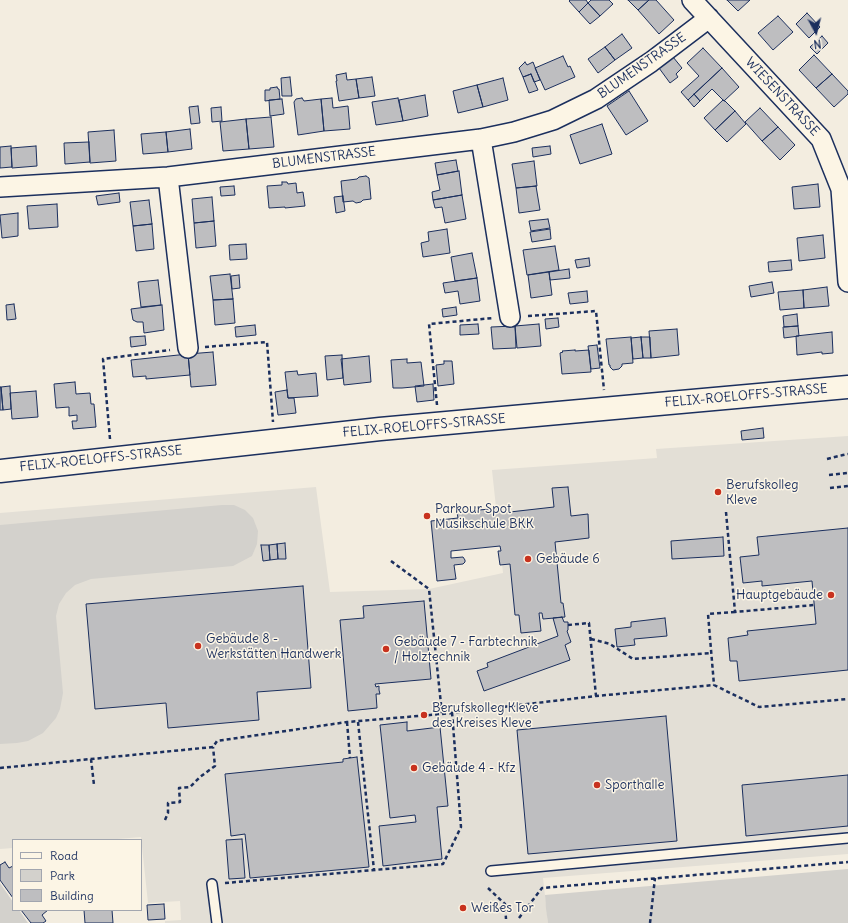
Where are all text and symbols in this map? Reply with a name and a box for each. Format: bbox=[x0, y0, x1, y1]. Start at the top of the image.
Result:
north arrow bbox=[796, 12, 836, 52]
street label: BLUMENSTRASSE bbox=[595, 30, 689, 102]
text: N bbox=[813, 36, 822, 51]
street label: WIESENSTRASSE bbox=[742, 55, 822, 139]
street label: BLUMENSTRASSE bbox=[271, 144, 377, 172]
street label: FELIX-ROELOFFS-STRASSE bbox=[664, 381, 828, 411]
street label: FELIX-ROELOFFS-STRASSE bbox=[342, 411, 506, 441]
street label: FELIX-ROELOFFS-STRASSE bbox=[19, 443, 183, 475]
place label: Berufskolleg Kleve bbox=[726, 477, 799, 508]
marker: Berufskolleg Kleve bbox=[713, 487, 723, 497]
place label: Parkour Spot Musikschule BKK bbox=[435, 501, 534, 532]
marker: Parkour Spot Musikschule BKK bbox=[422, 511, 432, 521]
place label: Gebäude 6 bbox=[536, 551, 600, 567]
marker: Gebäude 6 bbox=[523, 554, 533, 564]
place label: Hauptgebäude bbox=[736, 587, 823, 603]
marker: Hauptgebäude bbox=[826, 590, 836, 600]
place label: Gebäude 8 - Werkstätten Handwerk bbox=[206, 631, 341, 662]
place label: Gebäude 7 - Farbtechnik / Holztechnik bbox=[394, 634, 537, 665]
marker: Gebäude 8 - Werkstätten Handwerk bbox=[193, 641, 203, 651]
marker: Gebäude 7 - Farbtechnik / Holztechnik bbox=[381, 644, 391, 654]
place label: Berufskolleg Kleve des Kreises Kleve bbox=[432, 700, 539, 731]
marker: Berufskolleg Kleve des Kreises Kleve bbox=[419, 710, 429, 720]
place label: Gebäude 4 - Kfz bbox=[422, 760, 516, 776]
marker: Gebäude 4 - Kfz bbox=[409, 763, 419, 773]
place label: Sporthalle bbox=[605, 777, 664, 793]
marker: Sporthalle bbox=[592, 780, 602, 790]
legend bbox=[12, 839, 142, 911]
text: Road bbox=[50, 848, 78, 863]
text: Park bbox=[50, 868, 75, 883]
text: Building bbox=[50, 888, 94, 903]
place label: Weißes Tor bbox=[471, 900, 534, 916]
marker: Weißes Tor bbox=[458, 903, 468, 913]

